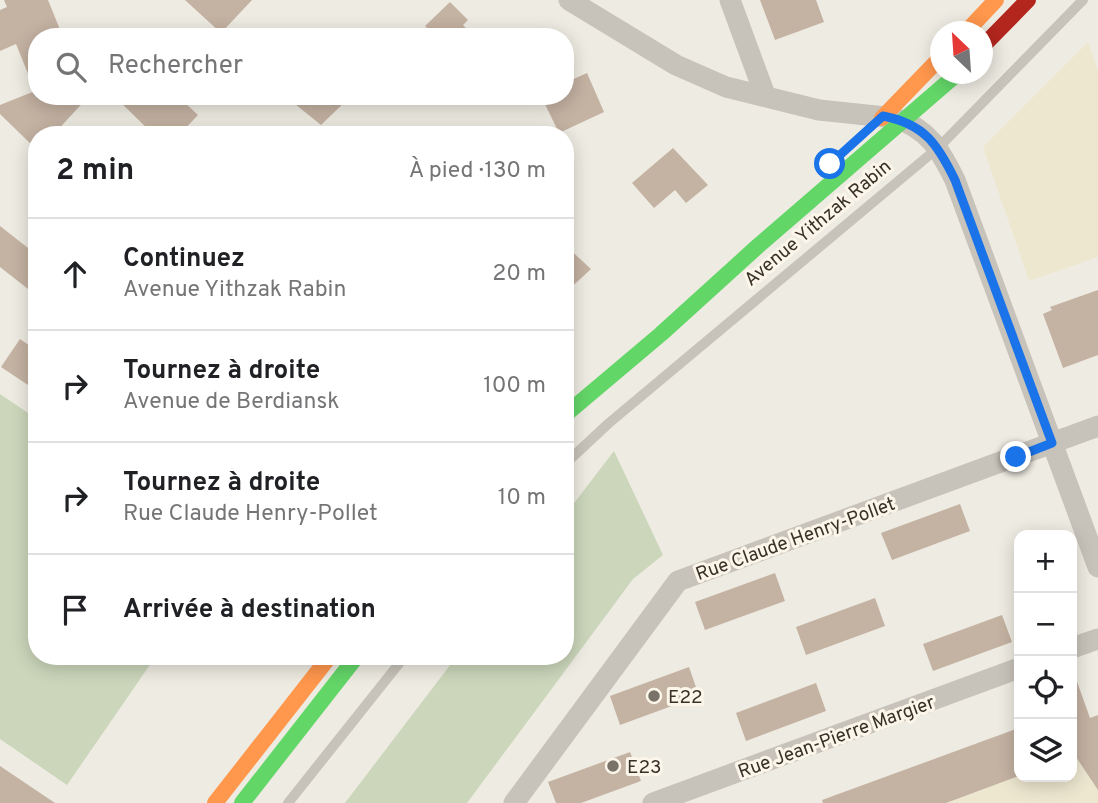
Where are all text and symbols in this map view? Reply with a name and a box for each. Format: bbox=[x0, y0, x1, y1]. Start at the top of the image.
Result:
north arrow bbox=[930, 21, 993, 84]
search box bbox=[28, 28, 574, 105]
icon: search bbox=[52, 48, 90, 86]
text: Rechercher bbox=[108, 50, 243, 83]
route start bbox=[814, 148, 845, 179]
text: 2 min bbox=[56, 153, 134, 190]
street label: Avenue Yithzak Rabin bbox=[740, 155, 897, 292]
text: À pied · 130 m bbox=[409, 157, 546, 186]
text: Continuez bbox=[123, 243, 245, 276]
icon: ahead bbox=[56, 255, 94, 293]
text: 20 m bbox=[492, 260, 546, 289]
text: Avenue Yithzak Rabin bbox=[123, 276, 346, 305]
text: Tournez à droite bbox=[123, 355, 320, 388]
icon: right bbox=[56, 367, 94, 405]
text: 100 m bbox=[483, 372, 546, 401]
text: Avenue de Berdiansk bbox=[123, 388, 339, 417]
route end bbox=[1000, 441, 1031, 472]
text: Tournez à droite bbox=[123, 467, 320, 500]
icon: right bbox=[56, 479, 94, 517]
text: 10 m bbox=[498, 484, 546, 513]
street label: Rue Claude Henry-Pollet bbox=[693, 493, 899, 587]
text: Rue Claude Henry-Pollet bbox=[123, 500, 378, 529]
map controls bbox=[1014, 530, 1077, 782]
button: + bbox=[1014, 530, 1077, 593]
icon: arrive bbox=[56, 591, 94, 629]
button: − bbox=[1014, 593, 1077, 656]
text: Arrivée à destination bbox=[123, 594, 376, 627]
button: locate bbox=[1014, 656, 1077, 719]
place label: E22 bbox=[668, 686, 703, 710]
marker: E22 bbox=[646, 688, 662, 704]
street label: Rue Jean-Pierre Margier bbox=[735, 691, 939, 785]
button: layers bbox=[1014, 719, 1077, 782]
place label: E23 bbox=[627, 756, 661, 780]
marker: E23 bbox=[605, 758, 621, 774]

